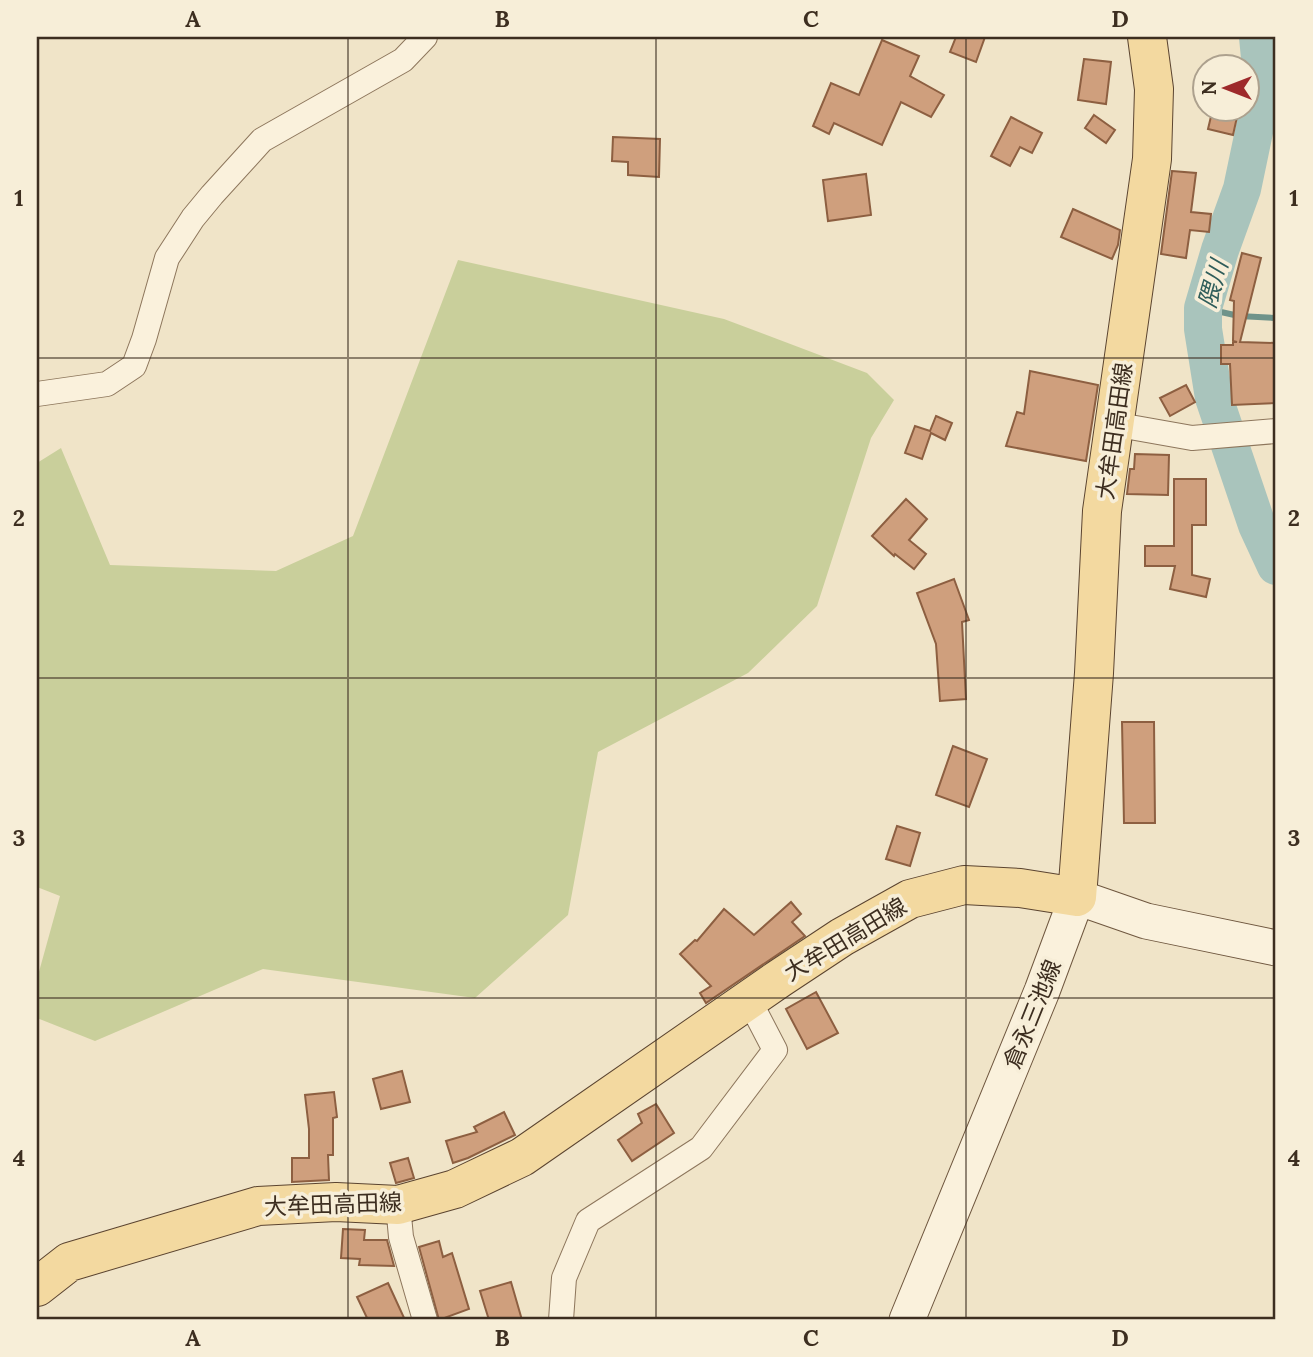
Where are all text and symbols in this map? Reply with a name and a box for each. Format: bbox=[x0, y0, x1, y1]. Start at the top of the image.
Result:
text: A bbox=[185, 4, 201, 33]
text: B bbox=[494, 4, 510, 33]
text: C bbox=[803, 4, 819, 33]
text: D bbox=[1111, 4, 1129, 33]
north arrow bbox=[1190, 52, 1260, 122]
text: N bbox=[1197, 80, 1221, 95]
text: 1 bbox=[14, 183, 24, 212]
text: 1 bbox=[1289, 183, 1299, 212]
water label: 隈川 bbox=[1191, 254, 1235, 311]
street label: 大牟田高田線 bbox=[1090, 361, 1138, 501]
text: 2 bbox=[13, 503, 25, 532]
text: 2 bbox=[1288, 503, 1300, 532]
text: 3 bbox=[13, 823, 25, 852]
text: 3 bbox=[1288, 823, 1300, 852]
street label: 大牟田高田線 bbox=[778, 891, 912, 987]
street label: 倉永三池線 bbox=[997, 955, 1067, 1073]
text: 4 bbox=[13, 1143, 25, 1172]
text: 4 bbox=[1288, 1143, 1300, 1172]
street label: 大牟田高田線 bbox=[264, 1187, 402, 1221]
text: A bbox=[185, 1323, 201, 1352]
text: B bbox=[494, 1323, 510, 1352]
text: C bbox=[803, 1323, 819, 1352]
text: D bbox=[1111, 1323, 1129, 1352]

